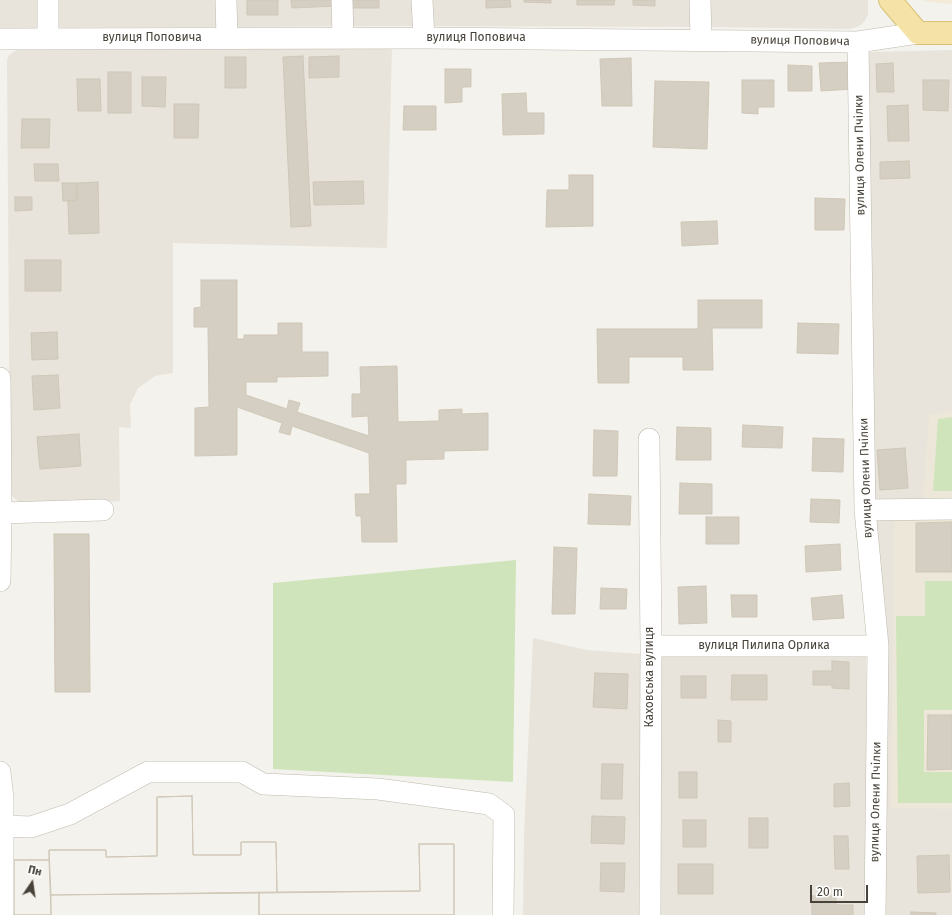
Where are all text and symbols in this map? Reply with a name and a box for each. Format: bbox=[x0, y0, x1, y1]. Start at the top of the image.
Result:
street label: вулиця Поповича bbox=[102, 31, 202, 45]
street label: вулиця Поповича bbox=[426, 31, 526, 45]
street label: вулиця Поповича bbox=[750, 33, 850, 49]
street label: вулиця Олени Пчілки bbox=[852, 94, 868, 216]
street label: вулиця Олени Пчілки bbox=[857, 417, 875, 539]
street label: Каховська вулиця bbox=[643, 627, 657, 727]
street label: вулиця Пилипа Орлика bbox=[698, 639, 830, 653]
street label: вулиця Олени Пчілки bbox=[868, 741, 884, 863]
north arrow bbox=[12, 863, 52, 903]
text: Пн bbox=[27, 863, 43, 879]
scale bar bbox=[812, 877, 870, 903]
text: 20 m bbox=[817, 885, 843, 899]

